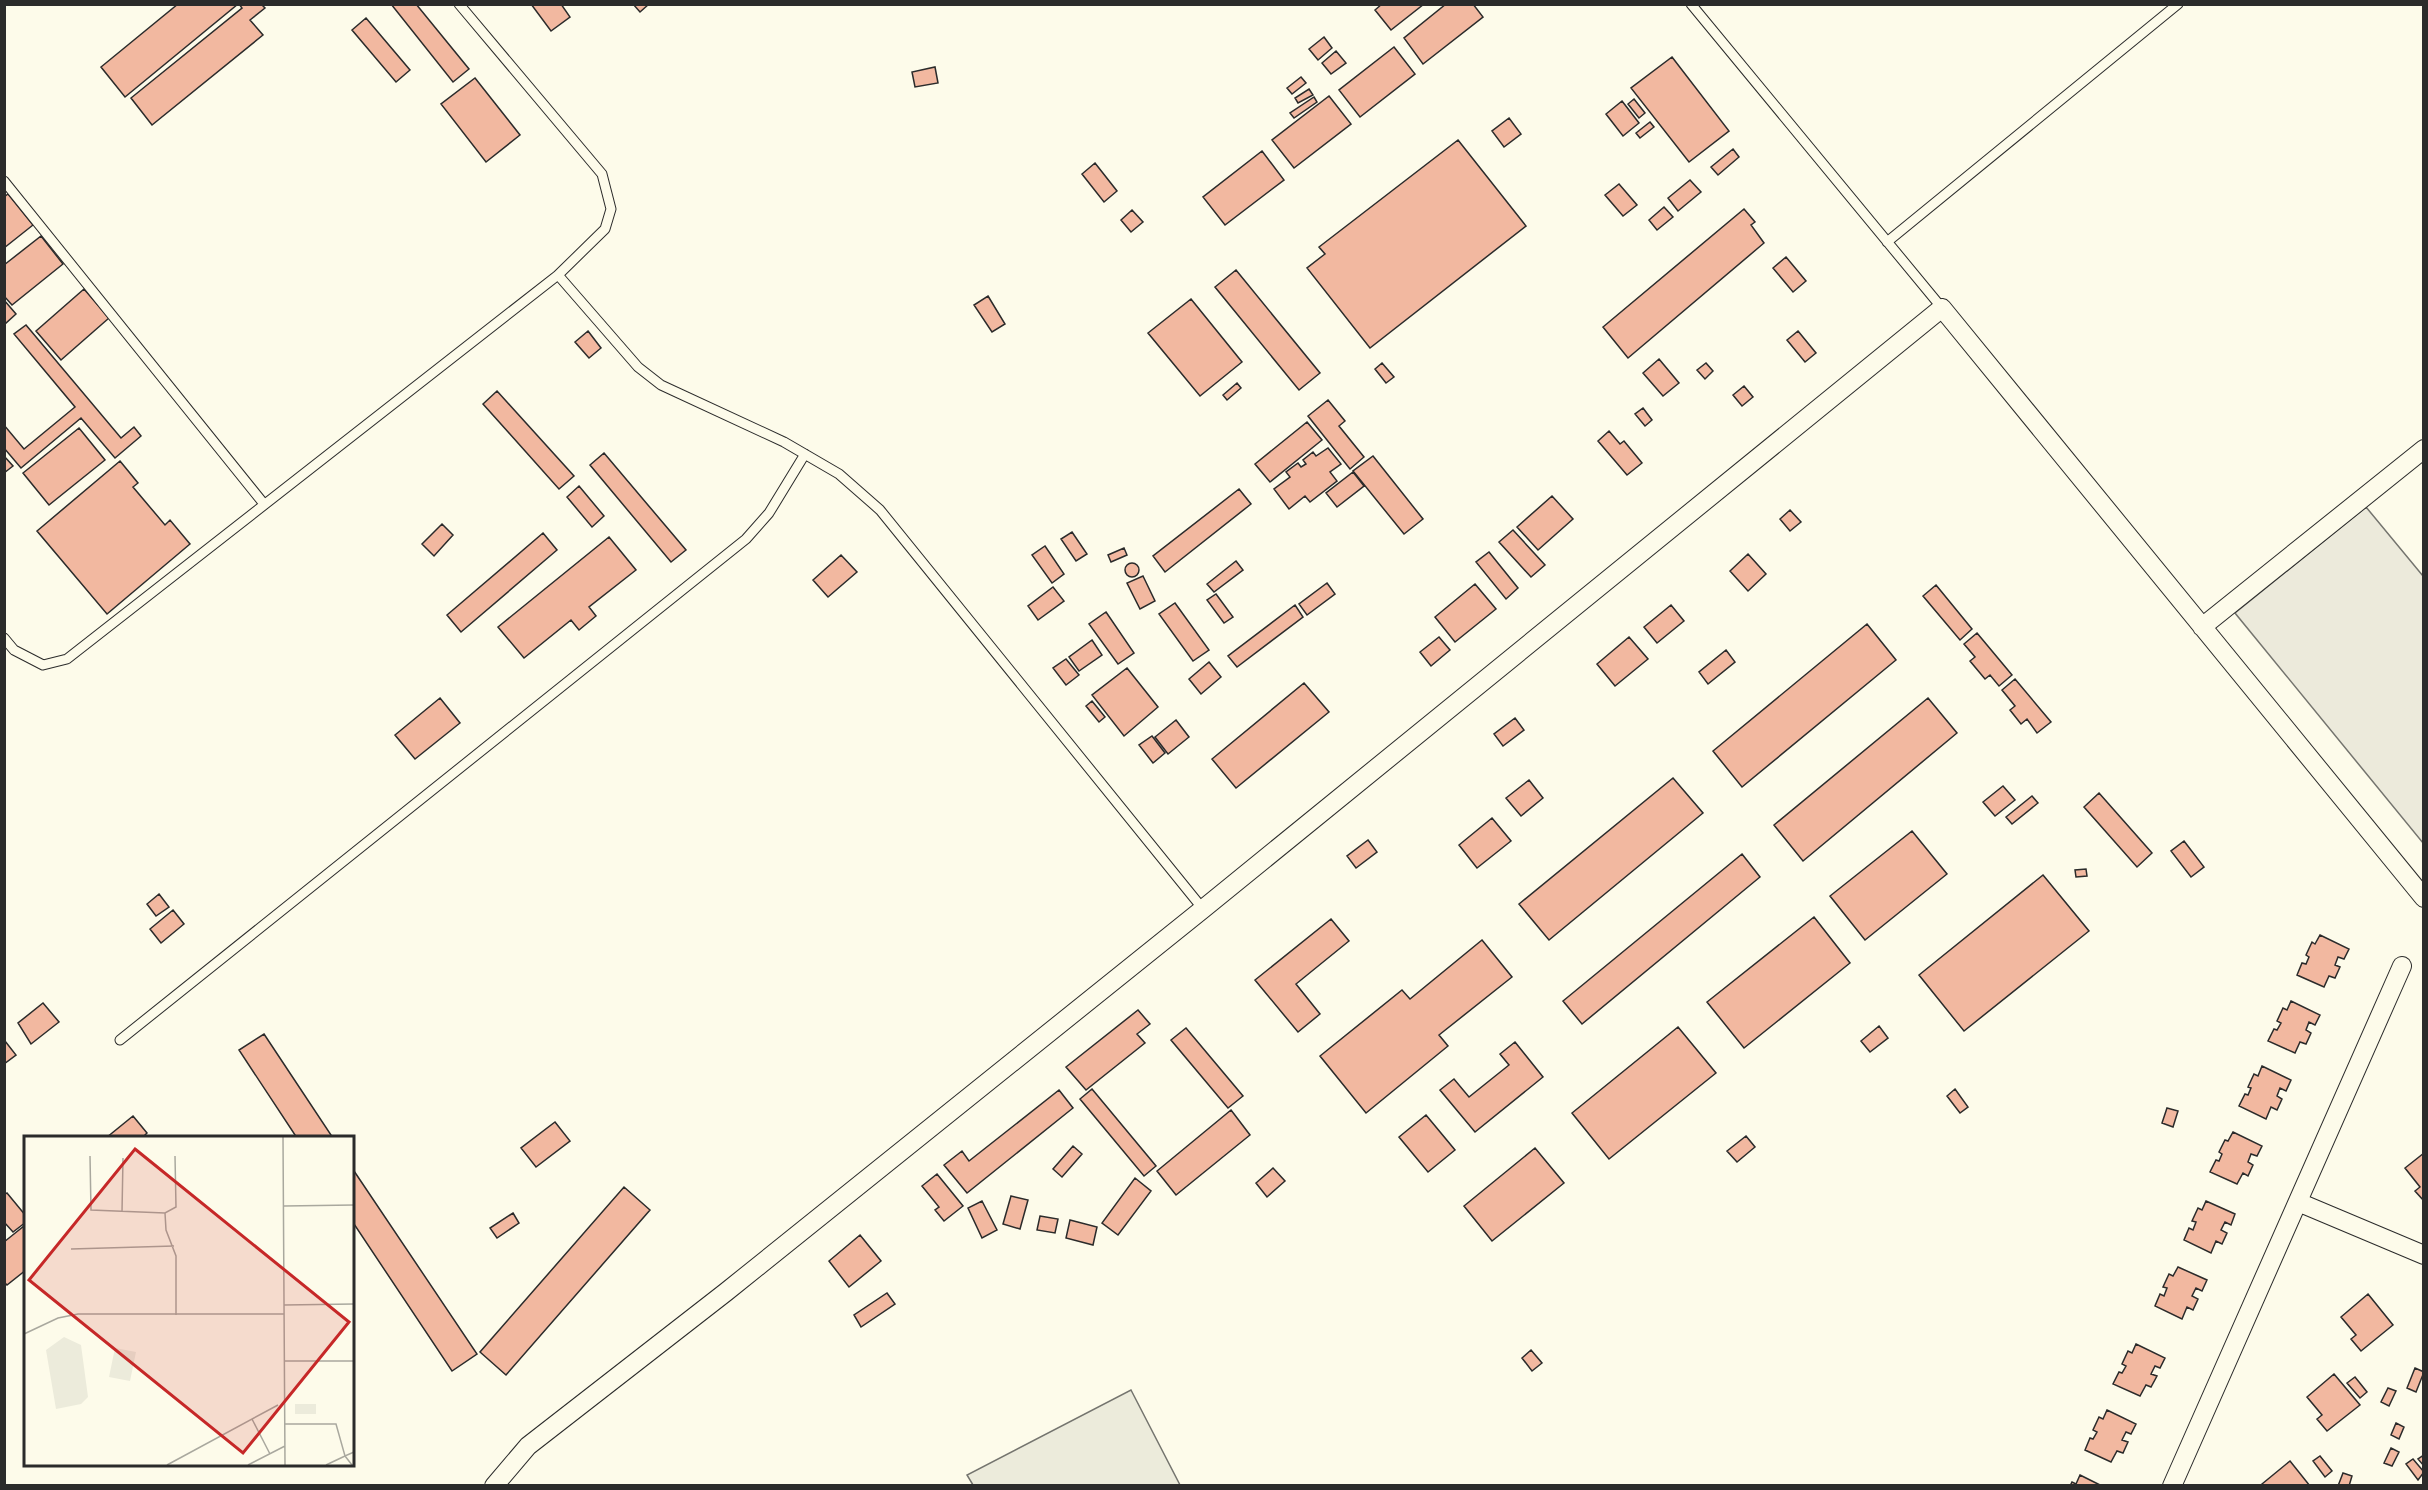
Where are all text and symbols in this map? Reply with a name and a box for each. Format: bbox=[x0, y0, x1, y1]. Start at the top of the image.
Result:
inset map bbox=[24, 1136, 354, 1466]

